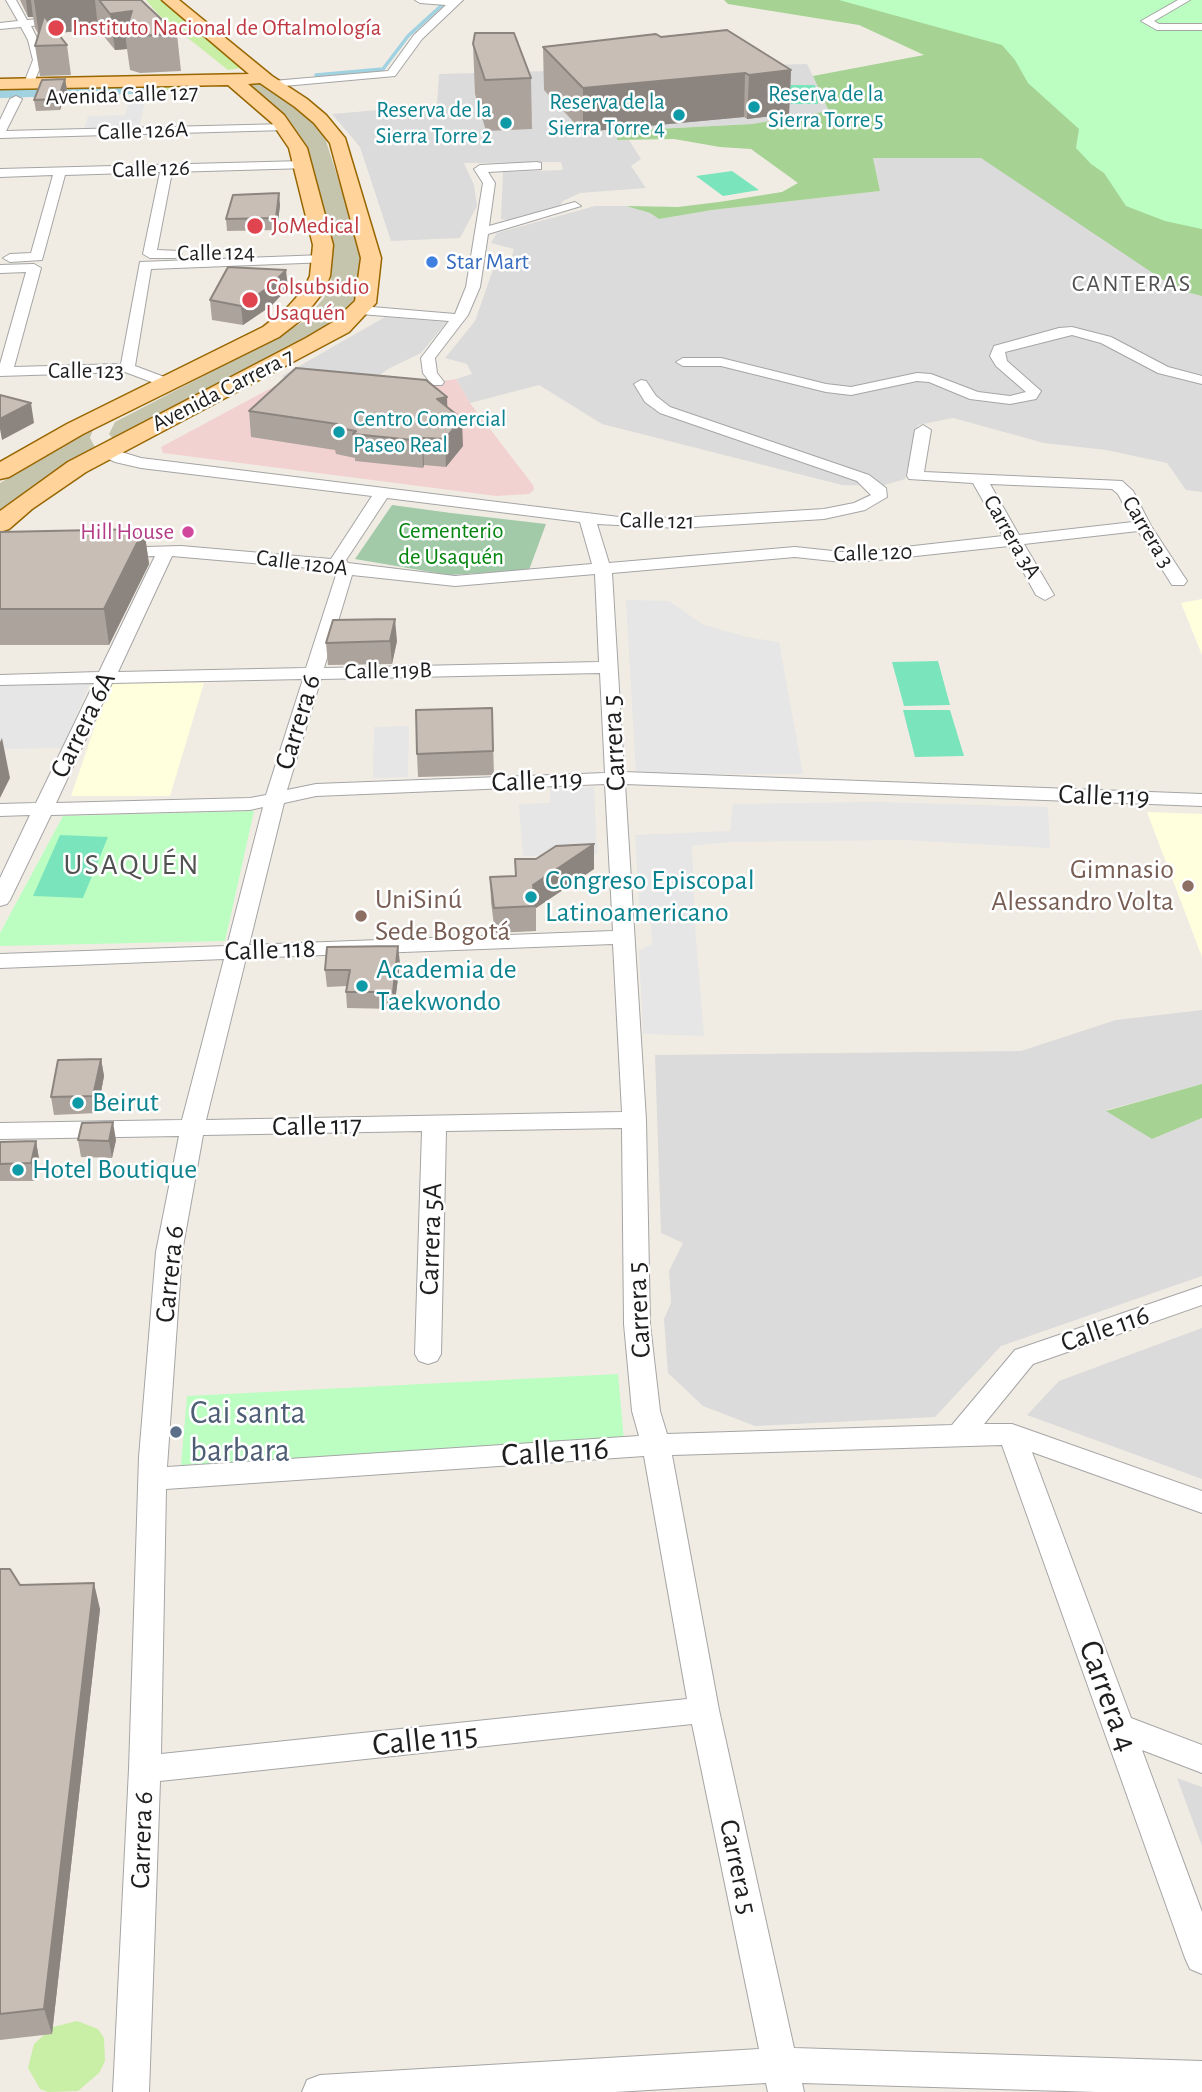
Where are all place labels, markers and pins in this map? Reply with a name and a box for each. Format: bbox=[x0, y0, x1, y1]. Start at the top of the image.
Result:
place label: Instituto Nacional de Oftalmología bbox=[72, 14, 381, 42]
marker: Instituto Nacional de Oftalmología bbox=[46, 18, 66, 38]
place label: Reserva de la Sierra Torre 5 bbox=[768, 80, 884, 134]
place label: Reserva de la Sierra Torre 4 bbox=[548, 88, 665, 142]
place label: Reserva de la Sierra Torre 2 bbox=[375, 96, 492, 150]
marker: Reserva de la Sierra Torre 5 bbox=[746, 99, 762, 115]
marker: Reserva de la Sierra Torre 4 bbox=[671, 107, 687, 123]
marker: Reserva de la Sierra Torre 2 bbox=[498, 115, 514, 131]
place label: JoMedical bbox=[271, 212, 360, 240]
marker: JoMedical bbox=[245, 216, 265, 236]
place label: Star Mart bbox=[446, 248, 529, 276]
marker: Star Mart bbox=[424, 254, 440, 270]
place label: Colsubsidio Usaquén bbox=[266, 273, 369, 327]
marker: Colsubsidio Usaquén bbox=[240, 290, 260, 310]
place label: Centro Comercial Paseo Real bbox=[353, 405, 507, 459]
marker: Centro Comercial Paseo Real bbox=[331, 424, 347, 440]
place label: Hill House bbox=[80, 518, 174, 546]
marker: Hill House bbox=[180, 524, 196, 540]
place label: Gimnasio Alessandro Volta bbox=[991, 853, 1174, 919]
place label: Congreso Episcopal Latinoamericano bbox=[545, 864, 755, 930]
marker: Gimnasio Alessandro Volta bbox=[1180, 878, 1196, 894]
place label: UniSinú Sede Bogotá bbox=[375, 883, 510, 949]
marker: Congreso Episcopal Latinoamericano bbox=[523, 889, 539, 905]
marker: UniSinú Sede Bogotá bbox=[353, 908, 369, 924]
place label: Academia de Taekwondo bbox=[376, 953, 517, 1019]
marker: Academia de Taekwondo bbox=[354, 978, 370, 994]
place label: Beirut bbox=[92, 1086, 159, 1120]
marker: Beirut bbox=[70, 1095, 86, 1111]
place label: Hotel Boutique bbox=[32, 1153, 197, 1187]
marker: Hotel Boutique bbox=[10, 1162, 26, 1178]
place label: Cai santa barbara bbox=[190, 1393, 306, 1471]
marker: Cai santa barbara bbox=[168, 1424, 184, 1440]

